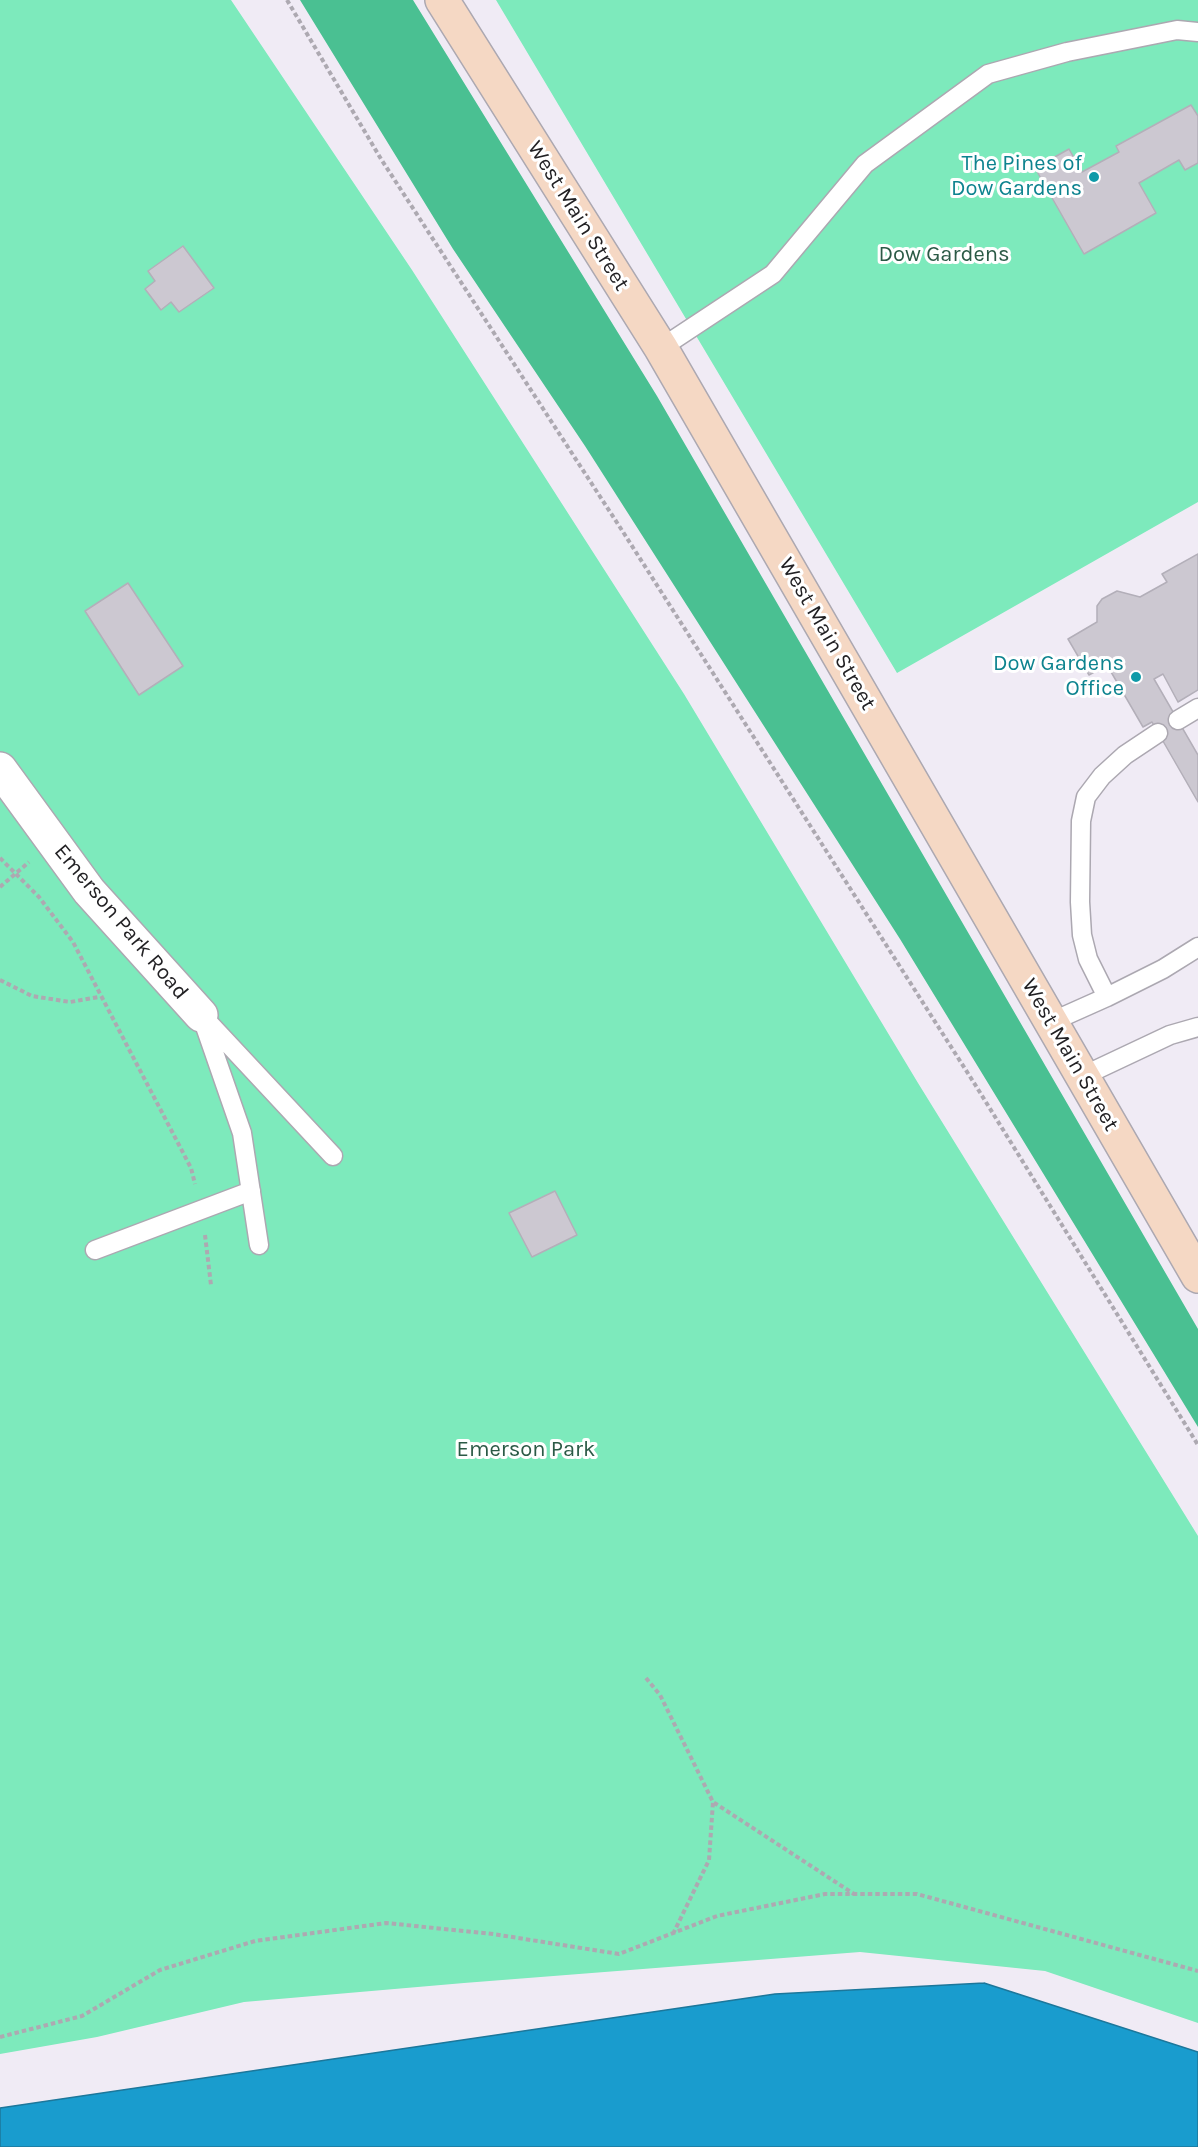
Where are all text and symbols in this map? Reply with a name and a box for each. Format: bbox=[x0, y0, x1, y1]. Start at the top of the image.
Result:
street label: West Main Street bbox=[521, 136, 635, 296]
place label: The Pines of Dow Gardens bbox=[951, 151, 1082, 202]
marker: The Pines of Dow Gardens bbox=[1087, 170, 1101, 184]
park label: Dow Gardens bbox=[878, 242, 1010, 268]
street label: West Main Street bbox=[773, 553, 881, 715]
place label: Dow Gardens Office bbox=[993, 651, 1124, 702]
marker: Dow Gardens Office bbox=[1129, 670, 1143, 684]
street label: Emerson Park Road bbox=[48, 839, 194, 1005]
street label: West Main Street bbox=[1016, 974, 1124, 1136]
park label: Emerson Park bbox=[457, 1437, 595, 1463]

